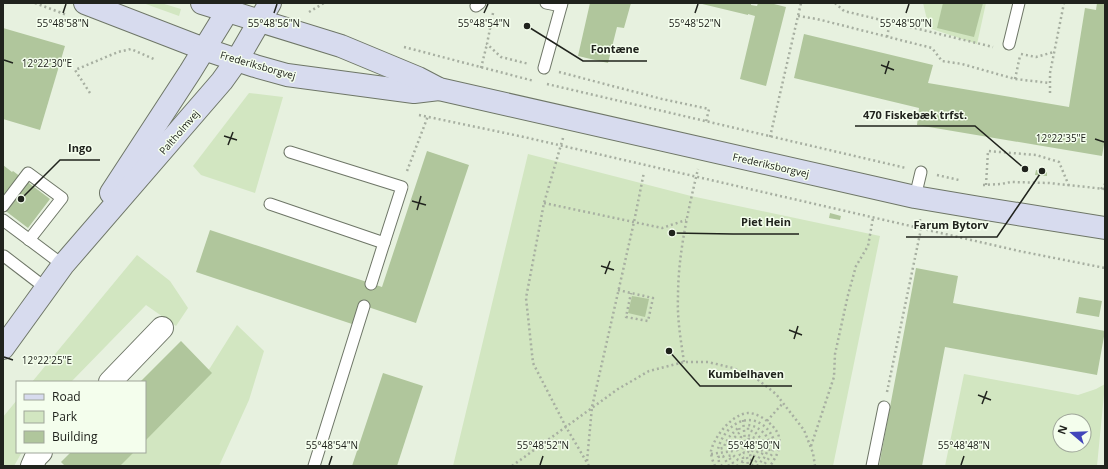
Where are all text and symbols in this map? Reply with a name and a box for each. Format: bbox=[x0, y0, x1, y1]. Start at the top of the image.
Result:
text: 55°48'58"N bbox=[37, 16, 89, 30]
text: 55°48'56"N bbox=[248, 16, 300, 30]
text: 55°48'54"N bbox=[458, 16, 510, 30]
text: 55°48'52"N bbox=[669, 16, 721, 30]
text: 55°48'50"N bbox=[880, 16, 932, 30]
callout: Fontæne bbox=[583, 38, 647, 61]
text: Fontæne bbox=[591, 41, 640, 56]
street label: Frederiksborgvej bbox=[219, 48, 297, 82]
text: 12°22'30"E bbox=[22, 56, 72, 70]
callout: 470 Fiskebæk trfst. bbox=[855, 103, 975, 126]
street label: Paltholmvej bbox=[156, 107, 202, 157]
text: 470 Fiskebæk trfst. bbox=[863, 107, 967, 122]
text: 12°22'35"E bbox=[1036, 131, 1086, 145]
callout: Ingo bbox=[60, 137, 100, 160]
text: Ingo bbox=[68, 140, 92, 155]
street label: Frederiksborgvej bbox=[731, 149, 811, 181]
callout: Piet Hein bbox=[733, 211, 799, 234]
text: Piet Hein bbox=[741, 214, 791, 229]
callout: Farum Bytorv bbox=[906, 214, 997, 237]
text: Farum Bytorv bbox=[913, 217, 989, 232]
text: 12°22'25"E bbox=[22, 353, 72, 367]
callout: Kumbelhaven bbox=[700, 363, 792, 386]
text: Kumbelhaven bbox=[708, 366, 784, 381]
legend bbox=[16, 381, 146, 453]
text: Road bbox=[52, 388, 81, 405]
text: Park bbox=[52, 408, 78, 425]
north arrow bbox=[1052, 413, 1092, 453]
text: N bbox=[1054, 423, 1071, 436]
text: Building bbox=[52, 428, 98, 445]
text: 55°48'54"N bbox=[306, 438, 358, 452]
text: 55°48'52"N bbox=[517, 438, 569, 452]
text: 55°48'50"N bbox=[728, 438, 780, 452]
text: 55°48'48"N bbox=[938, 438, 990, 452]

